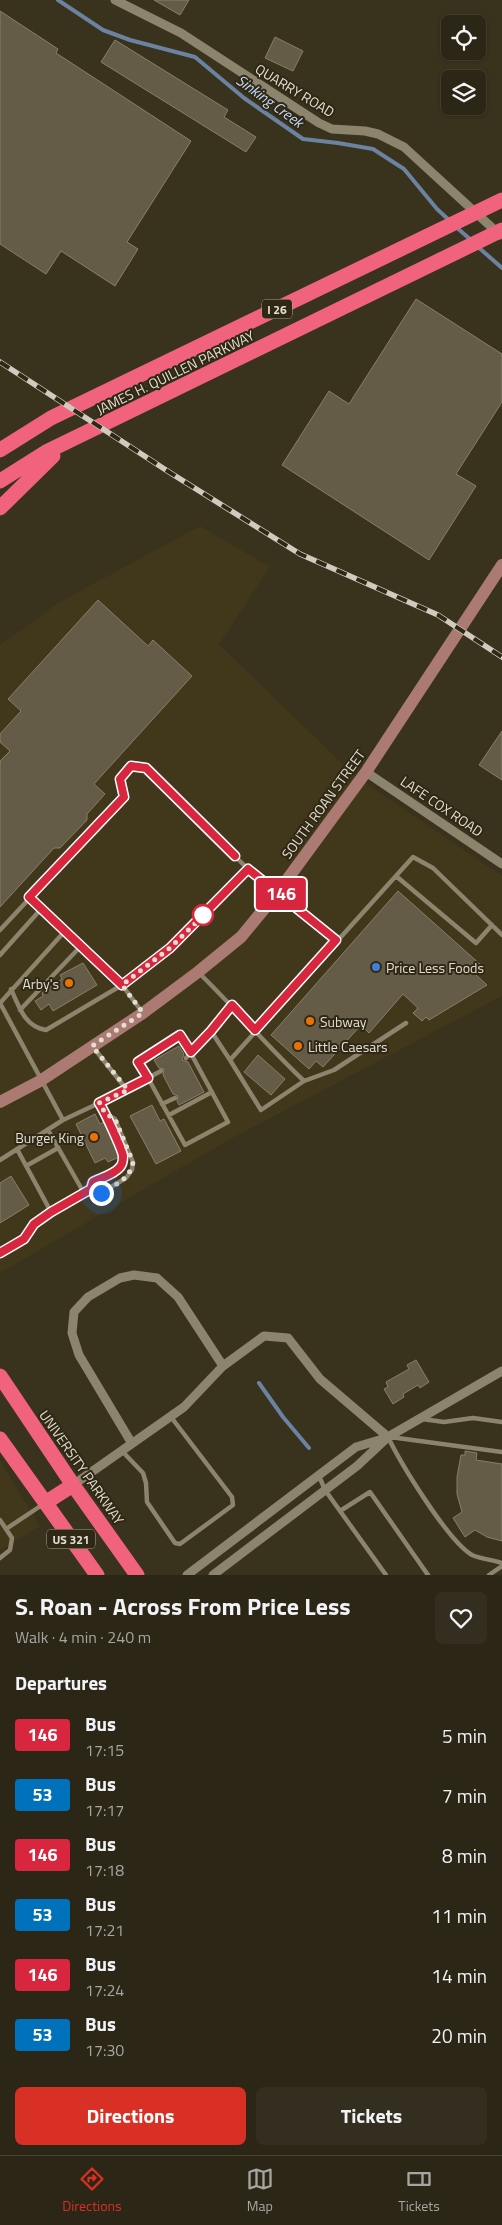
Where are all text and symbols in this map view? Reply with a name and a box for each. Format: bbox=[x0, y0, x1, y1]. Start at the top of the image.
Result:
map controls bbox=[441, 15, 486, 115]
button: locate bbox=[441, 15, 486, 60]
street label: QUARRY ROAD bbox=[251, 58, 339, 122]
water label: Sinking Creek bbox=[232, 69, 310, 135]
button: layers bbox=[441, 70, 486, 115]
road number: I 26 bbox=[262, 300, 292, 318]
street label: JAMES H. QUILLEN PARKWAY bbox=[92, 324, 258, 419]
street label: SOUTH ROAN STREET bbox=[276, 744, 370, 863]
street label: LAFE COX ROAD bbox=[396, 771, 488, 841]
line badge: 146 bbox=[252, 878, 310, 910]
text: 146 bbox=[266, 880, 296, 907]
unlabelled marker bbox=[192, 904, 214, 926]
place label: Price Less Foods bbox=[386, 957, 484, 978]
marker: Price Less Foods bbox=[370, 961, 382, 973]
place label: Arby's bbox=[22, 973, 59, 994]
marker: Arby's bbox=[63, 977, 75, 989]
place label: Subway bbox=[320, 1011, 367, 1032]
marker: Subway bbox=[304, 1015, 316, 1027]
place label: Little Caesars bbox=[308, 1036, 388, 1057]
marker: Little Caesars bbox=[292, 1040, 304, 1052]
place label: Burger King bbox=[15, 1127, 84, 1148]
marker: Burger King bbox=[88, 1131, 100, 1143]
your location bbox=[89, 1181, 114, 1206]
street label: UNIVERSITY PARKWAY bbox=[35, 1405, 130, 1529]
road number: US 321 bbox=[47, 1530, 95, 1548]
text: S. Roan - Across From Price Less bbox=[15, 1588, 351, 1624]
button: heart bbox=[435, 1592, 487, 1644]
text: Walk · 4 min · 240 m bbox=[15, 1625, 151, 1649]
text: Departures bbox=[15, 1668, 107, 1697]
text: Bus bbox=[85, 1709, 116, 1738]
text: 146 bbox=[27, 1721, 58, 1748]
text: 5 min bbox=[442, 1721, 487, 1750]
text: 17:15 bbox=[85, 1738, 124, 1762]
text: Bus bbox=[85, 1769, 116, 1798]
text: 53 bbox=[32, 1781, 53, 1808]
text: 7 min bbox=[442, 1781, 487, 1810]
text: 17:17 bbox=[85, 1798, 124, 1822]
text: Bus bbox=[85, 1829, 116, 1858]
text: 146 bbox=[27, 1841, 58, 1868]
text: 8 min bbox=[442, 1841, 487, 1870]
text: 17:18 bbox=[85, 1858, 124, 1882]
text: Bus bbox=[85, 1889, 116, 1918]
text: 53 bbox=[32, 1901, 53, 1928]
text: 11 min bbox=[431, 1901, 487, 1930]
text: 17:21 bbox=[85, 1918, 124, 1942]
text: Bus bbox=[85, 1949, 116, 1978]
text: 146 bbox=[27, 1961, 58, 1988]
text: 14 min bbox=[431, 1961, 487, 1990]
text: 17:24 bbox=[85, 1978, 124, 2002]
text: Bus bbox=[85, 2009, 116, 2038]
text: 53 bbox=[32, 2021, 53, 2048]
text: 20 min bbox=[431, 2021, 487, 2050]
text: 17:30 bbox=[85, 2038, 124, 2062]
button: Directions bbox=[15, 2087, 246, 2145]
button: Tickets bbox=[256, 2087, 487, 2145]
tab: Directions bbox=[62, 2165, 122, 2216]
tab: Map bbox=[246, 2165, 274, 2216]
tab: Tickets bbox=[398, 2165, 440, 2216]

